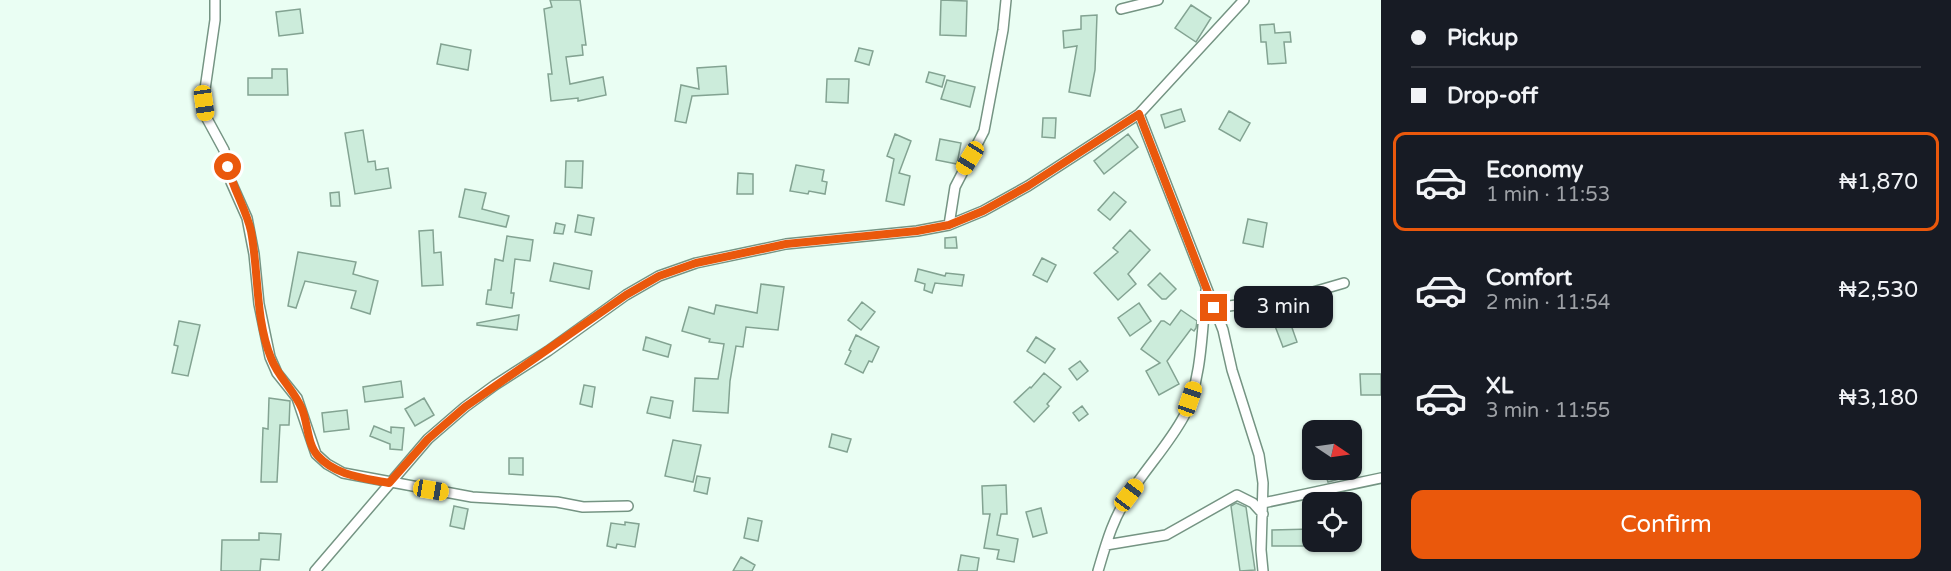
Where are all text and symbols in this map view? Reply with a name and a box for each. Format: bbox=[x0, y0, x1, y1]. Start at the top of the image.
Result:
text: Pickup bbox=[1447, 25, 1518, 51]
text: Drop-off bbox=[1447, 83, 1538, 109]
car bbox=[193, 84, 215, 122]
car bbox=[953, 138, 987, 178]
route start bbox=[214, 153, 241, 180]
icon: car bbox=[1414, 155, 1468, 209]
text: Economy bbox=[1486, 157, 1583, 183]
text: ₦1,870 bbox=[1839, 169, 1918, 195]
text: 1 min · 11:53 bbox=[1486, 183, 1610, 207]
icon: car bbox=[1414, 263, 1468, 317]
text: Comfort bbox=[1486, 265, 1572, 291]
text: ₦2,530 bbox=[1839, 277, 1918, 303]
callout: 3 min bbox=[1235, 287, 1334, 329]
text: 2 min · 11:54 bbox=[1486, 291, 1610, 315]
route end bbox=[1200, 294, 1227, 321]
text: 3 min bbox=[1257, 295, 1310, 319]
icon: car bbox=[1414, 371, 1468, 425]
text: XL bbox=[1486, 373, 1513, 399]
car bbox=[1176, 379, 1204, 419]
text: ₦3,180 bbox=[1839, 385, 1918, 411]
text: 3 min · 11:55 bbox=[1486, 399, 1610, 423]
north arrow bbox=[1302, 420, 1362, 480]
map controls bbox=[1302, 420, 1362, 552]
car bbox=[1111, 475, 1147, 515]
car bbox=[412, 478, 450, 502]
button: Confirm bbox=[1411, 490, 1921, 559]
button: locate bbox=[1302, 492, 1362, 552]

